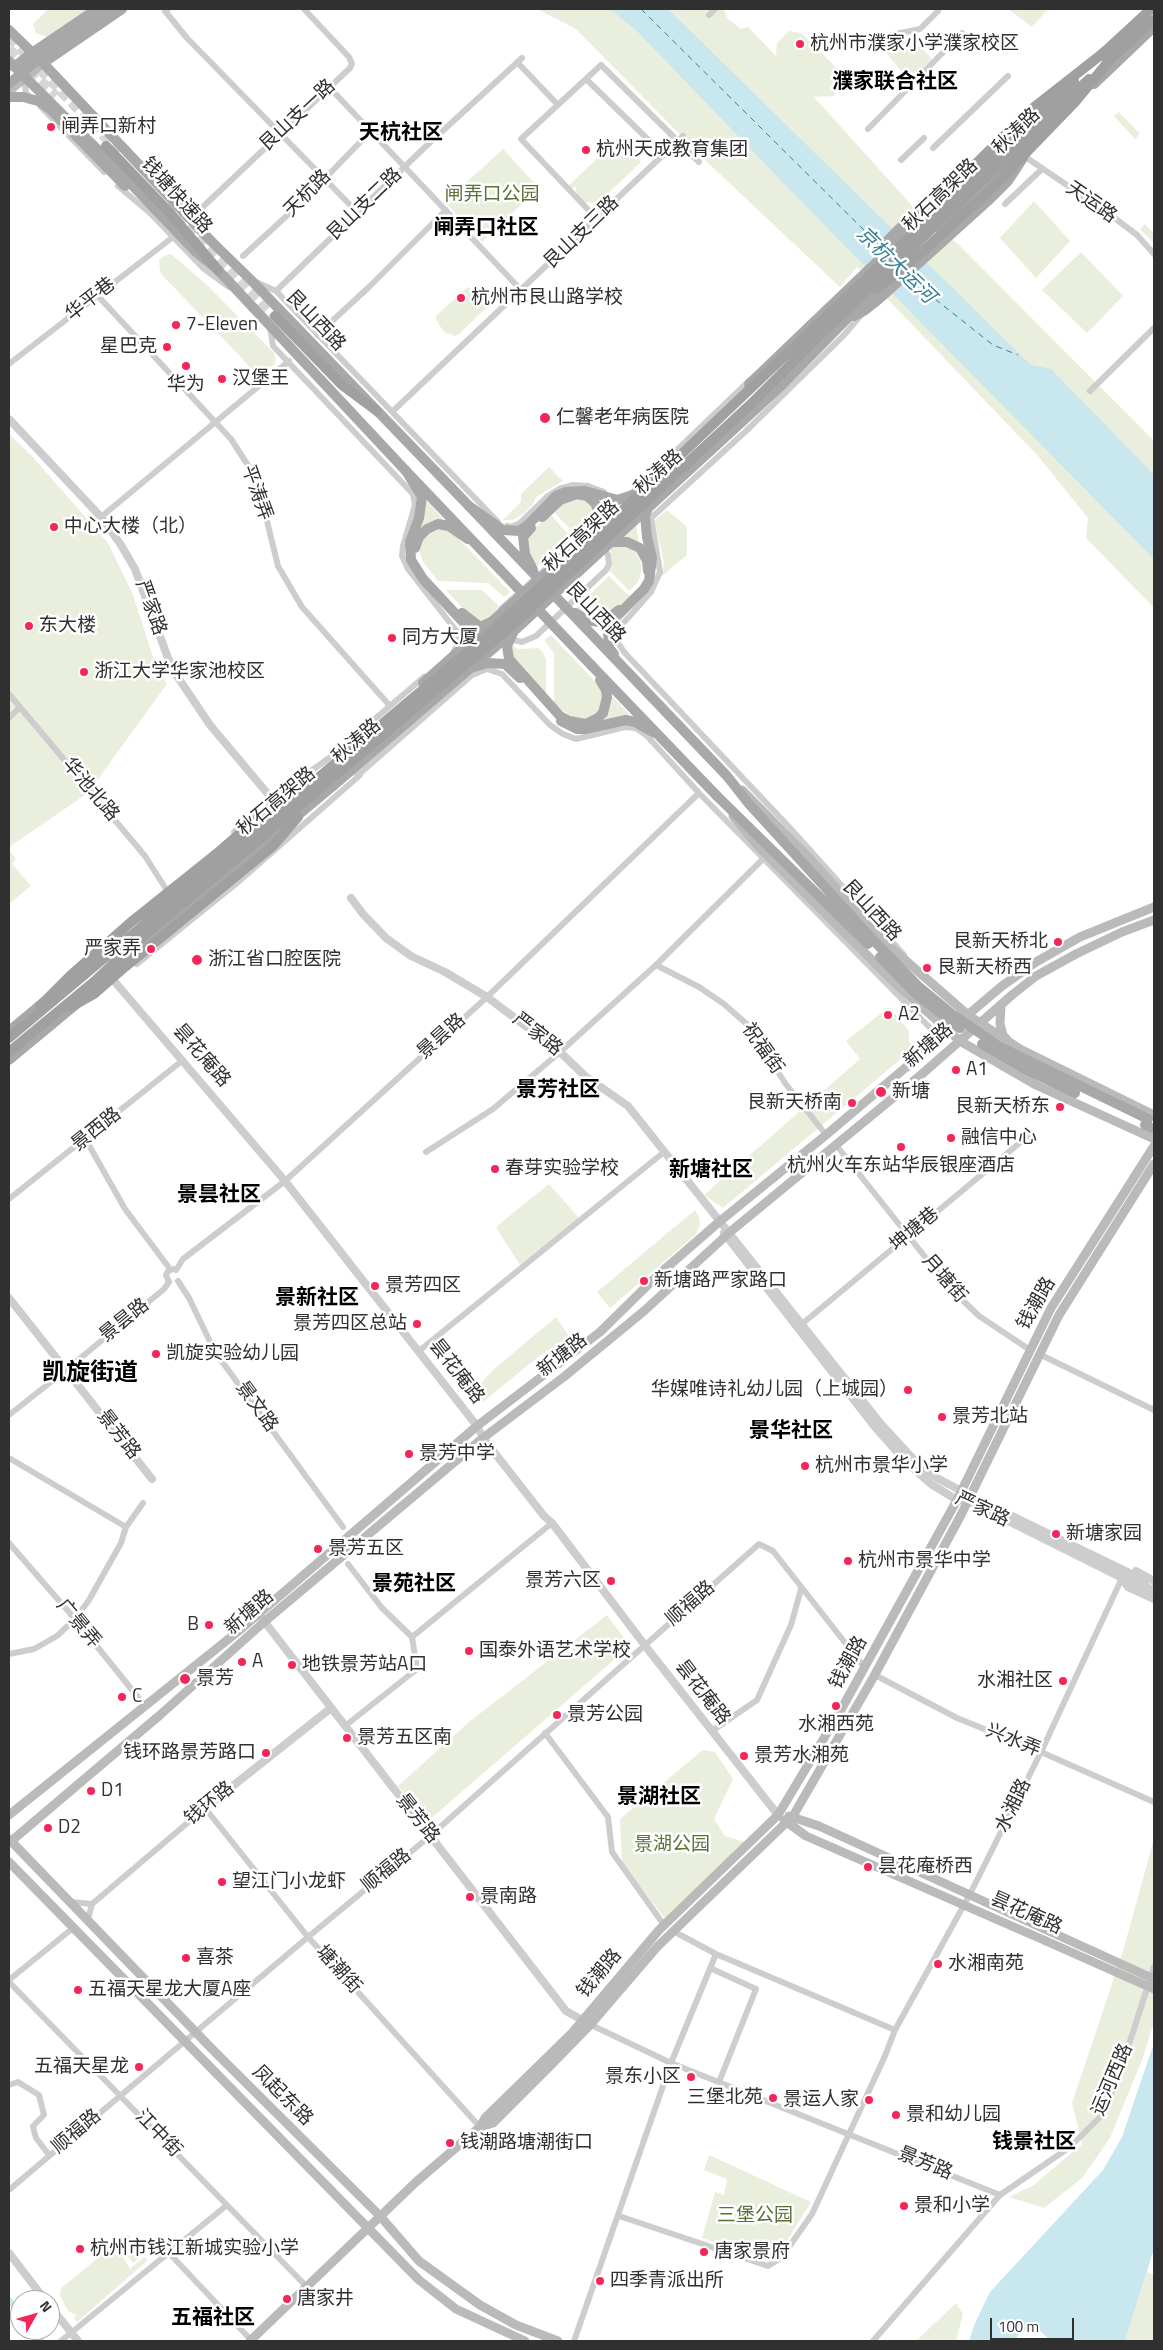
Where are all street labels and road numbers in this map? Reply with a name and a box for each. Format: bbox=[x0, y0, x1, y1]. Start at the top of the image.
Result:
street label: 艮山支一路 bbox=[255, 75, 341, 157]
street label: 秋涛路 bbox=[989, 104, 1045, 160]
street label: 钱塘快速路 bbox=[136, 153, 216, 239]
street label: 秋石高架路 bbox=[899, 155, 983, 237]
street label: 艮山支二路 bbox=[323, 164, 407, 246]
street label: 天杭路 bbox=[280, 166, 336, 222]
street label: 天运路 bbox=[1061, 177, 1121, 229]
street label: 艮山支三路 bbox=[540, 192, 624, 274]
street label: 华平巷 bbox=[62, 273, 120, 327]
street label: 艮山西路 bbox=[280, 286, 350, 356]
street label: 秋涛路 bbox=[630, 445, 688, 501]
street label: 平涛弄 bbox=[236, 462, 276, 524]
street label: 秋石高架路 bbox=[539, 496, 625, 578]
street label: 严家路 bbox=[130, 577, 170, 639]
street label: 艮山西路 bbox=[560, 578, 630, 648]
street label: 秋涛路 bbox=[328, 715, 386, 769]
street label: 华池北路 bbox=[57, 754, 123, 826]
street label: 秋石高架路 bbox=[233, 763, 321, 841]
street label: 艮山西路 bbox=[837, 875, 905, 947]
street label: 严家路 bbox=[508, 1008, 566, 1062]
street label: 景昙路 bbox=[413, 1009, 471, 1065]
street label: 祝福街 bbox=[736, 1019, 788, 1079]
street label: 新塘路 bbox=[900, 1019, 958, 1073]
street label: 昙花庵路 bbox=[167, 1020, 235, 1092]
street label: 景西路 bbox=[68, 1103, 126, 1157]
street label: 坤塘巷 bbox=[886, 1203, 944, 1257]
street label: 月塘街 bbox=[917, 1250, 971, 1308]
street label: 钱潮路 bbox=[1013, 1274, 1061, 1334]
street label: 景昙路 bbox=[96, 1294, 154, 1348]
street label: 新塘路 bbox=[534, 1329, 592, 1383]
street label: 昙花庵路 bbox=[424, 1335, 488, 1409]
street label: 景文路 bbox=[230, 1377, 282, 1437]
street label: 景芳路 bbox=[91, 1406, 145, 1464]
street label: 严家路 bbox=[951, 1488, 1013, 1532]
street label: 顺福路 bbox=[662, 1577, 720, 1631]
street label: 新塘路 bbox=[221, 1586, 279, 1640]
street label: 广景弄 bbox=[51, 1595, 105, 1653]
street label: 钱潮路 bbox=[825, 1633, 873, 1693]
street label: 昙花庵路 bbox=[670, 1656, 734, 1730]
street label: 兴水弄 bbox=[982, 1720, 1044, 1762]
street label: 水湘路 bbox=[991, 1775, 1037, 1837]
street label: 钱环路 bbox=[181, 1777, 239, 1831]
street label: 景芳路 bbox=[390, 1790, 444, 1848]
street label: 顺福路 bbox=[358, 1844, 416, 1898]
street label: 昙花庵路 bbox=[987, 1888, 1065, 1940]
street label: 塘潮街 bbox=[310, 1941, 366, 1999]
street label: 钱潮路 bbox=[573, 1945, 627, 2003]
street label: 运河西路 bbox=[1088, 2041, 1138, 2119]
street label: 凤起东路 bbox=[247, 2061, 317, 2131]
street label: 顺福路 bbox=[48, 2105, 106, 2159]
street label: 江中街 bbox=[130, 2106, 186, 2162]
street label: 景芳路 bbox=[894, 2143, 956, 2185]

